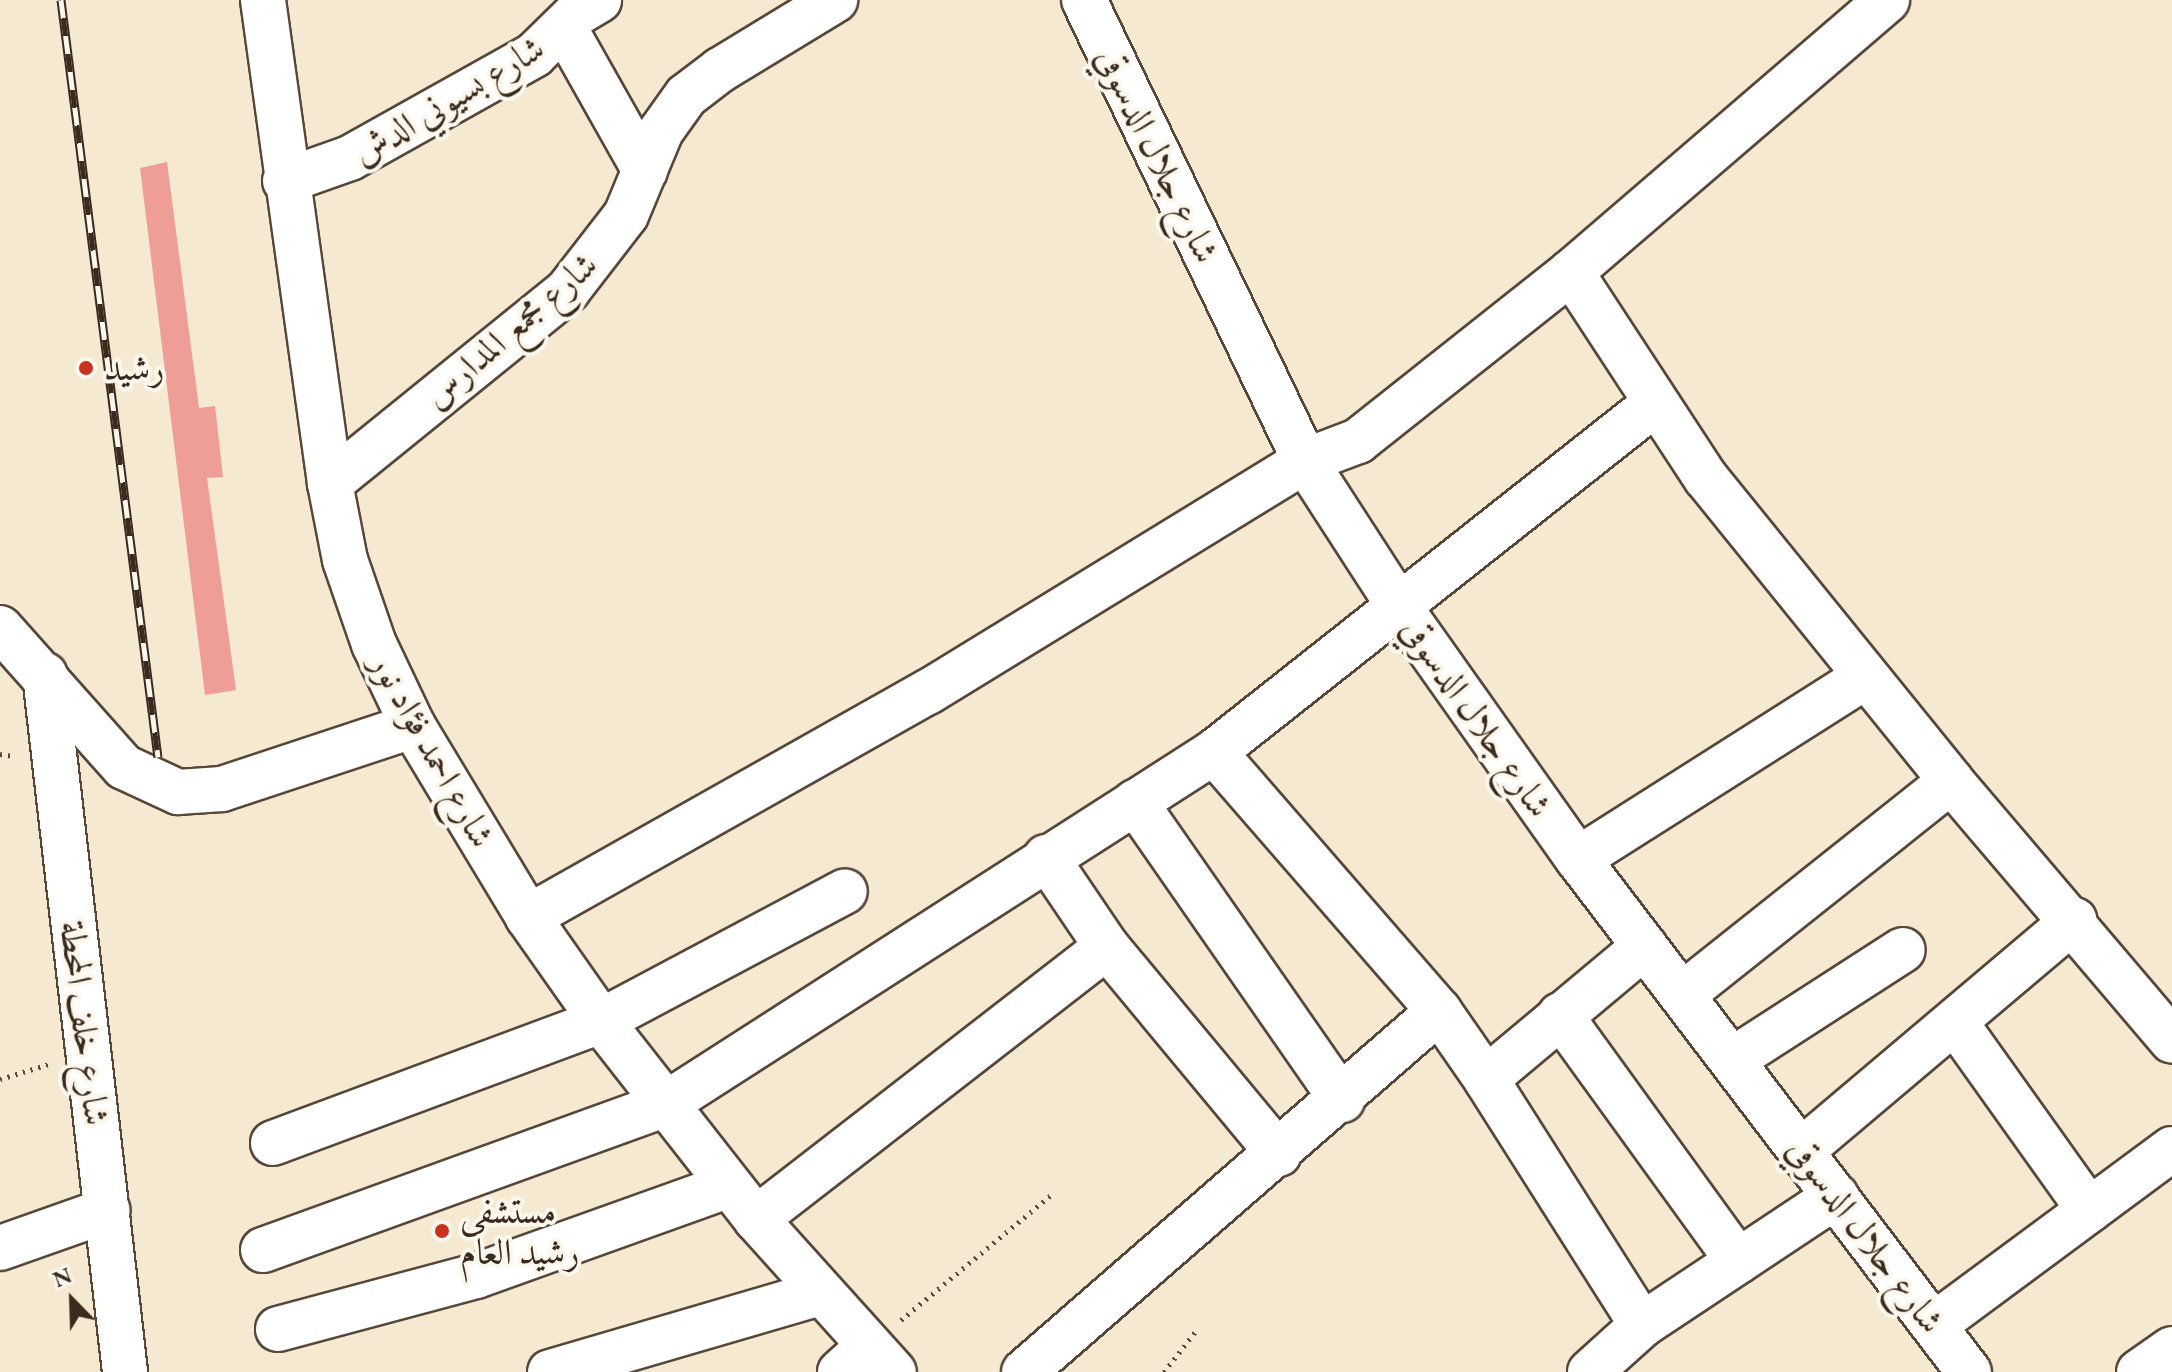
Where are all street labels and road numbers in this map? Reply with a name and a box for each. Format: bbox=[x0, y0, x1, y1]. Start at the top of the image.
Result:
street label: شارع بسيوني الدش bbox=[344, 26, 552, 174]
street label: شارع جلال الدسوقي bbox=[1087, 40, 1229, 270]
street label: شارع مجمع المدارس bbox=[414, 243, 606, 417]
street label: شارع جلال الدسوقي bbox=[1392, 609, 1562, 825]
street label: شارع احمد فؤاد نور bbox=[362, 645, 504, 855]
street label: شارع خلف المحطة bbox=[51, 918, 119, 1128]
street label: شارع جلال الدسوقي bbox=[1778, 1128, 1954, 1342]

